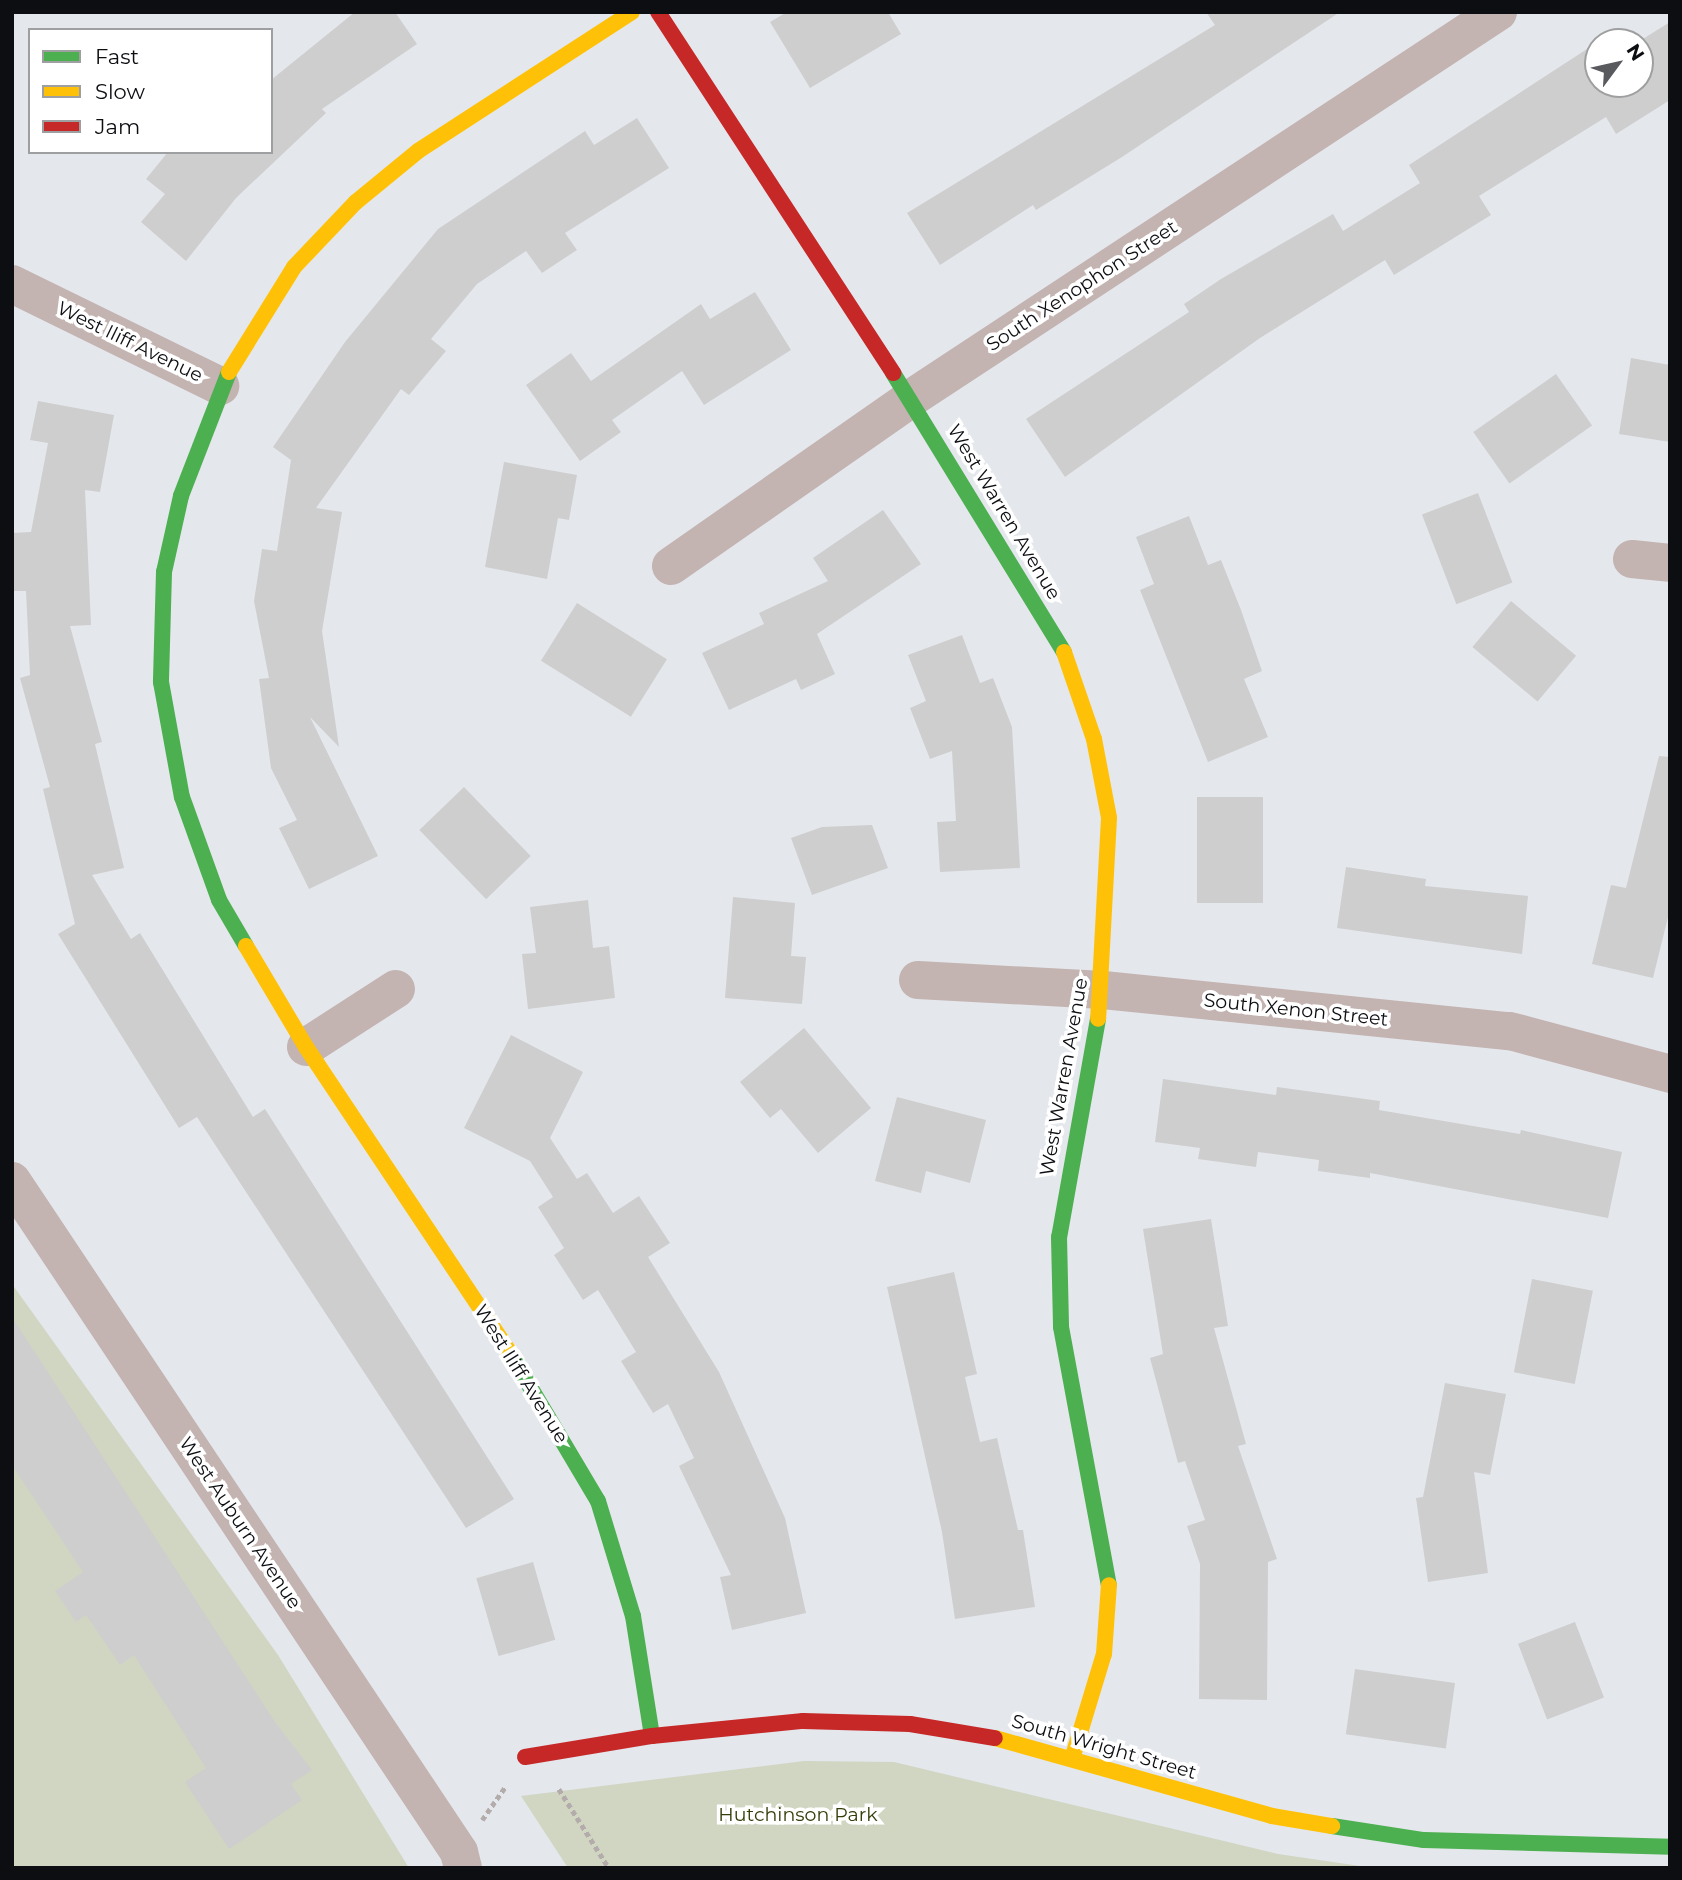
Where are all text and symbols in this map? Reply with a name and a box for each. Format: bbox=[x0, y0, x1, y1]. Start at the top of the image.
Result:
legend bbox=[28, 28, 273, 154]
north arrow bbox=[1584, 28, 1654, 98]
text: N bbox=[1622, 40, 1649, 65]
text: Fast bbox=[95, 44, 139, 69]
text: Slow bbox=[95, 79, 145, 104]
text: Jam bbox=[95, 114, 140, 139]
street label: South Xenophon Street bbox=[982, 216, 1182, 356]
street label: West Iliff Avenue bbox=[54, 297, 206, 387]
street label: West Warren Avenue bbox=[943, 420, 1065, 604]
street label: West Warren Avenue bbox=[1035, 976, 1093, 1178]
street label: South Xenon Street bbox=[1203, 989, 1389, 1031]
street label: West Iliff Avenue bbox=[469, 1301, 573, 1447]
street label: West Auburn Avenue bbox=[174, 1433, 306, 1613]
street label: South Wright Street bbox=[1009, 1710, 1199, 1784]
park label: Hutchinson Park bbox=[718, 1804, 878, 1826]

